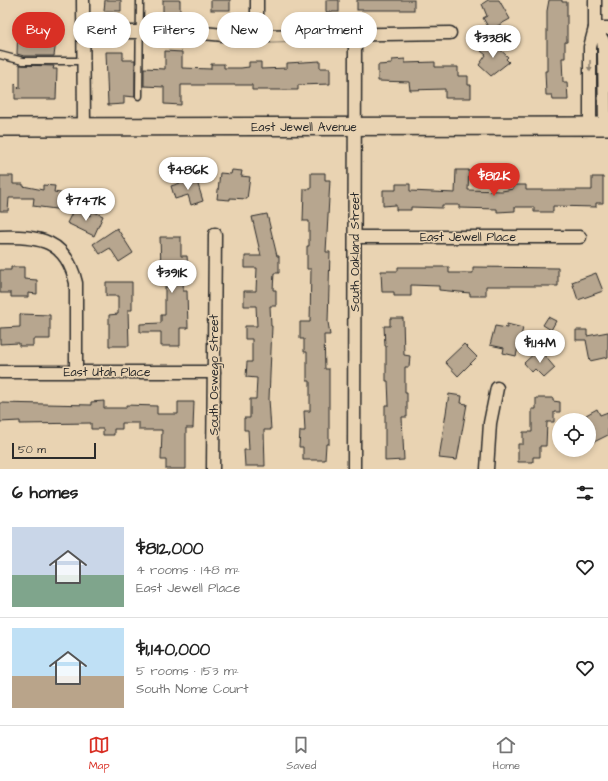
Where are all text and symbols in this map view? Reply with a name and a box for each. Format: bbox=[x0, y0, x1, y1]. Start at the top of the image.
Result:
chip: Buy bbox=[12, 12, 65, 48]
chip: Rent bbox=[73, 12, 131, 48]
chip: Filters bbox=[139, 12, 209, 48]
chip: New bbox=[217, 12, 273, 48]
chip: Apartment bbox=[281, 12, 377, 48]
pin: $338K bbox=[465, 25, 521, 59]
text: $338K bbox=[475, 29, 511, 47]
one-way arrow bbox=[587, 60, 593, 73]
street label: East Jewell Avenue bbox=[251, 119, 357, 136]
pin: $486K bbox=[160, 157, 216, 191]
text: $486K bbox=[168, 161, 208, 179]
pin: $812K bbox=[466, 163, 522, 197]
text: $812K bbox=[478, 167, 510, 185]
pin: $747K bbox=[58, 188, 114, 222]
text: $747K bbox=[66, 192, 106, 210]
street label: South Oakland Street bbox=[347, 192, 364, 312]
street label: East Jewell Place bbox=[420, 229, 517, 246]
pin: $391K bbox=[144, 260, 200, 294]
text: $391K bbox=[157, 264, 187, 282]
street label: South Oswego Street bbox=[206, 314, 224, 436]
pin: $1.14M bbox=[507, 330, 573, 364]
text: $1.14M bbox=[524, 334, 556, 352]
street label: East Utah Place bbox=[63, 364, 151, 381]
map controls bbox=[552, 413, 596, 457]
button: locate bbox=[552, 413, 596, 457]
scale bar bbox=[12, 441, 96, 460]
text: 50 m bbox=[18, 442, 46, 457]
text: 6 homes bbox=[12, 481, 78, 505]
icon: filters bbox=[574, 482, 596, 504]
text: $812,000 bbox=[136, 537, 204, 561]
icon: home bbox=[44, 543, 92, 591]
icon: heart bbox=[574, 556, 596, 578]
text: 4 rooms · 148 m² bbox=[136, 561, 240, 579]
text: East Jewell Place bbox=[136, 579, 240, 597]
text: $1,140,000 bbox=[136, 638, 210, 662]
icon: home bbox=[44, 644, 92, 692]
icon: heart bbox=[574, 657, 596, 679]
text: 5 rooms · 153 m² bbox=[136, 662, 239, 680]
text: South Nome Court bbox=[136, 680, 249, 698]
tab: Map bbox=[88, 734, 110, 773]
tab: Saved bbox=[286, 734, 316, 773]
tab: Home bbox=[493, 734, 520, 773]

